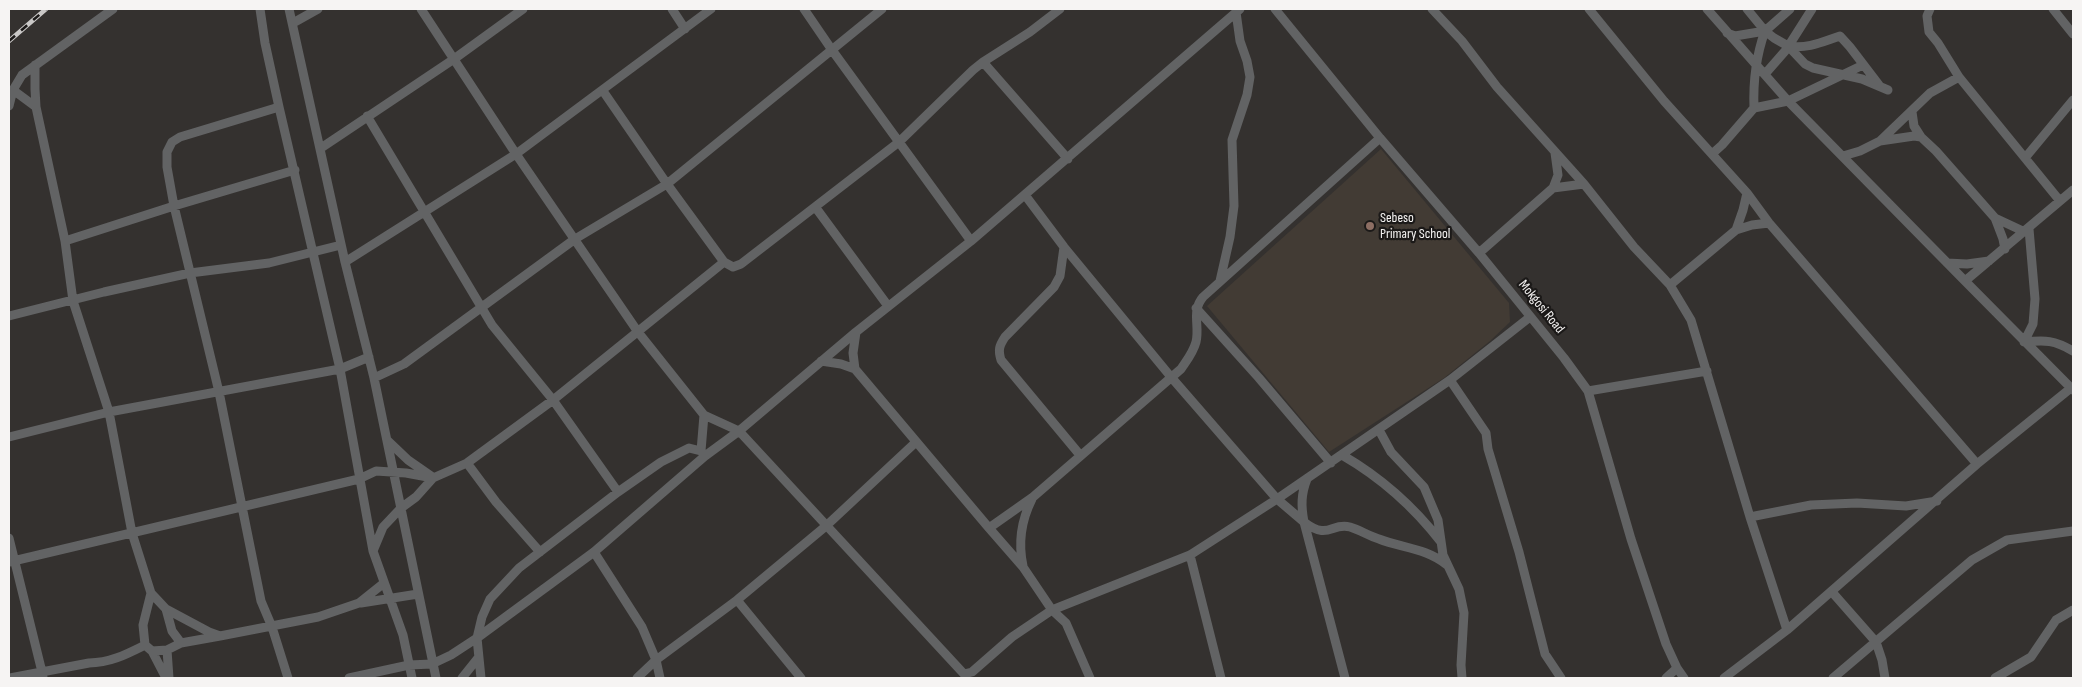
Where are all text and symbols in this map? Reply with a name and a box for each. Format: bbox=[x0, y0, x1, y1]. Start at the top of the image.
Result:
place label: Sebeso Primary School bbox=[1380, 210, 1450, 242]
marker: Sebeso Primary School bbox=[1364, 220, 1376, 232]
street label: Mokgosi Road bbox=[1514, 277, 1568, 337]

